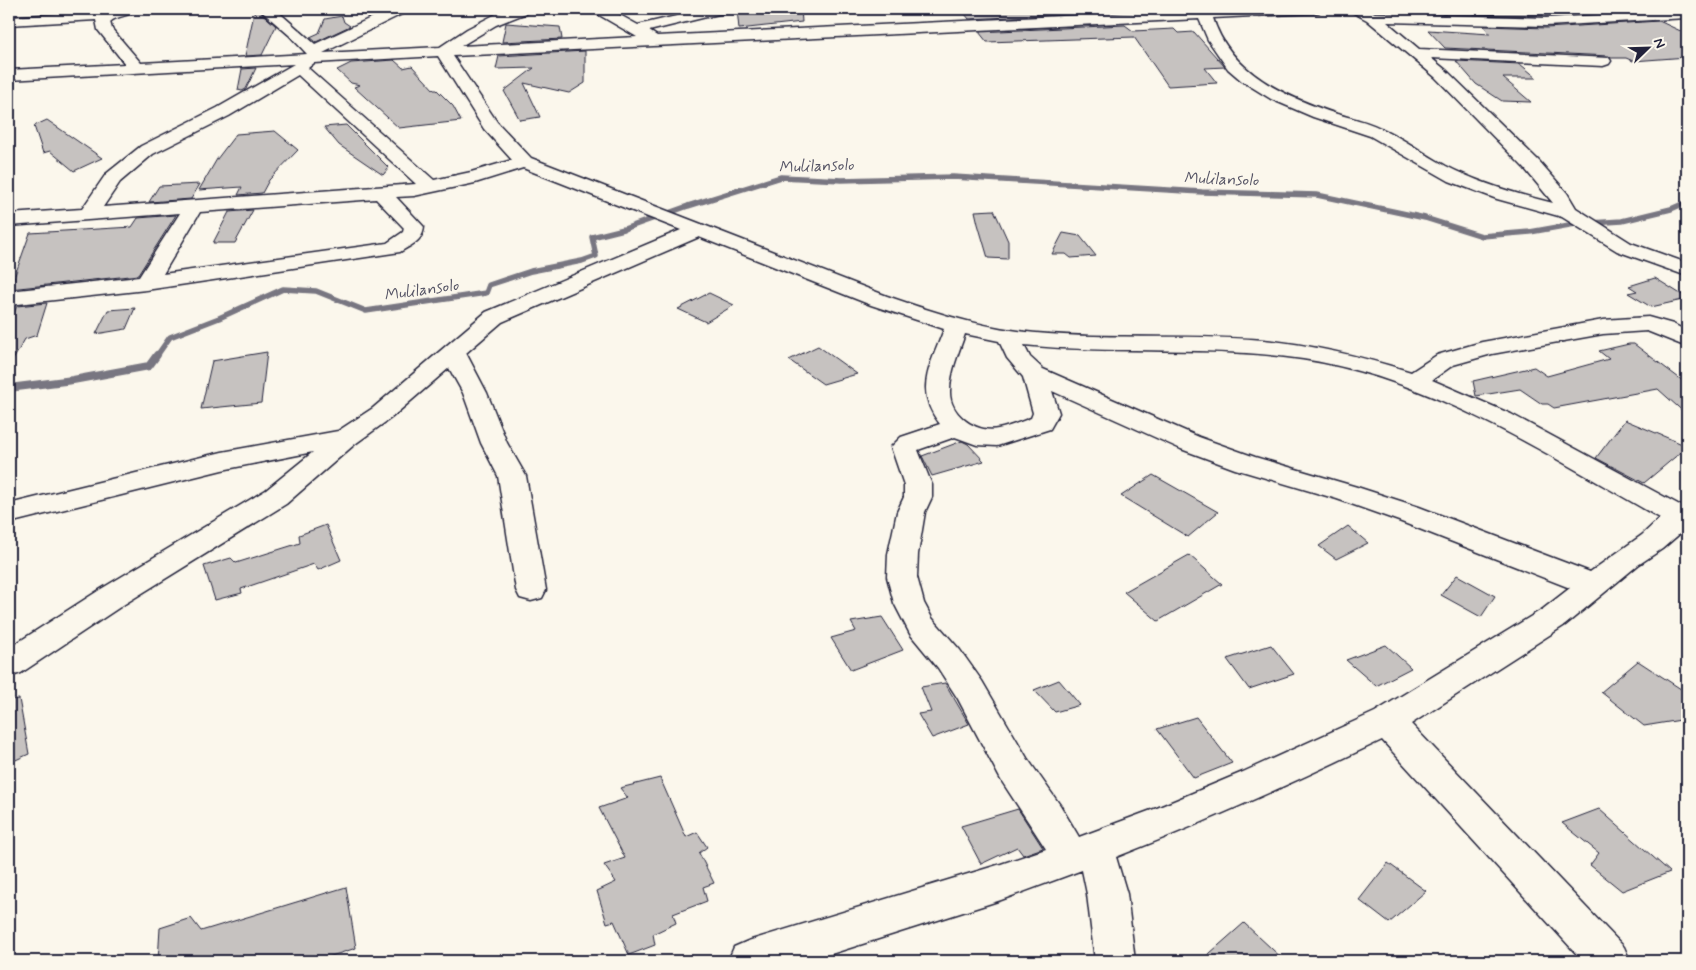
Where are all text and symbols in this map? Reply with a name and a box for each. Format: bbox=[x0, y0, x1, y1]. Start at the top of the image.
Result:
north arrow bbox=[1624, 22, 1674, 72]
text: N bbox=[1649, 36, 1669, 51]
water label: Mulilansolo bbox=[778, 155, 855, 178]
water label: Mulilansolo bbox=[1183, 168, 1259, 191]
water label: Mulilansolo bbox=[383, 275, 460, 306]

